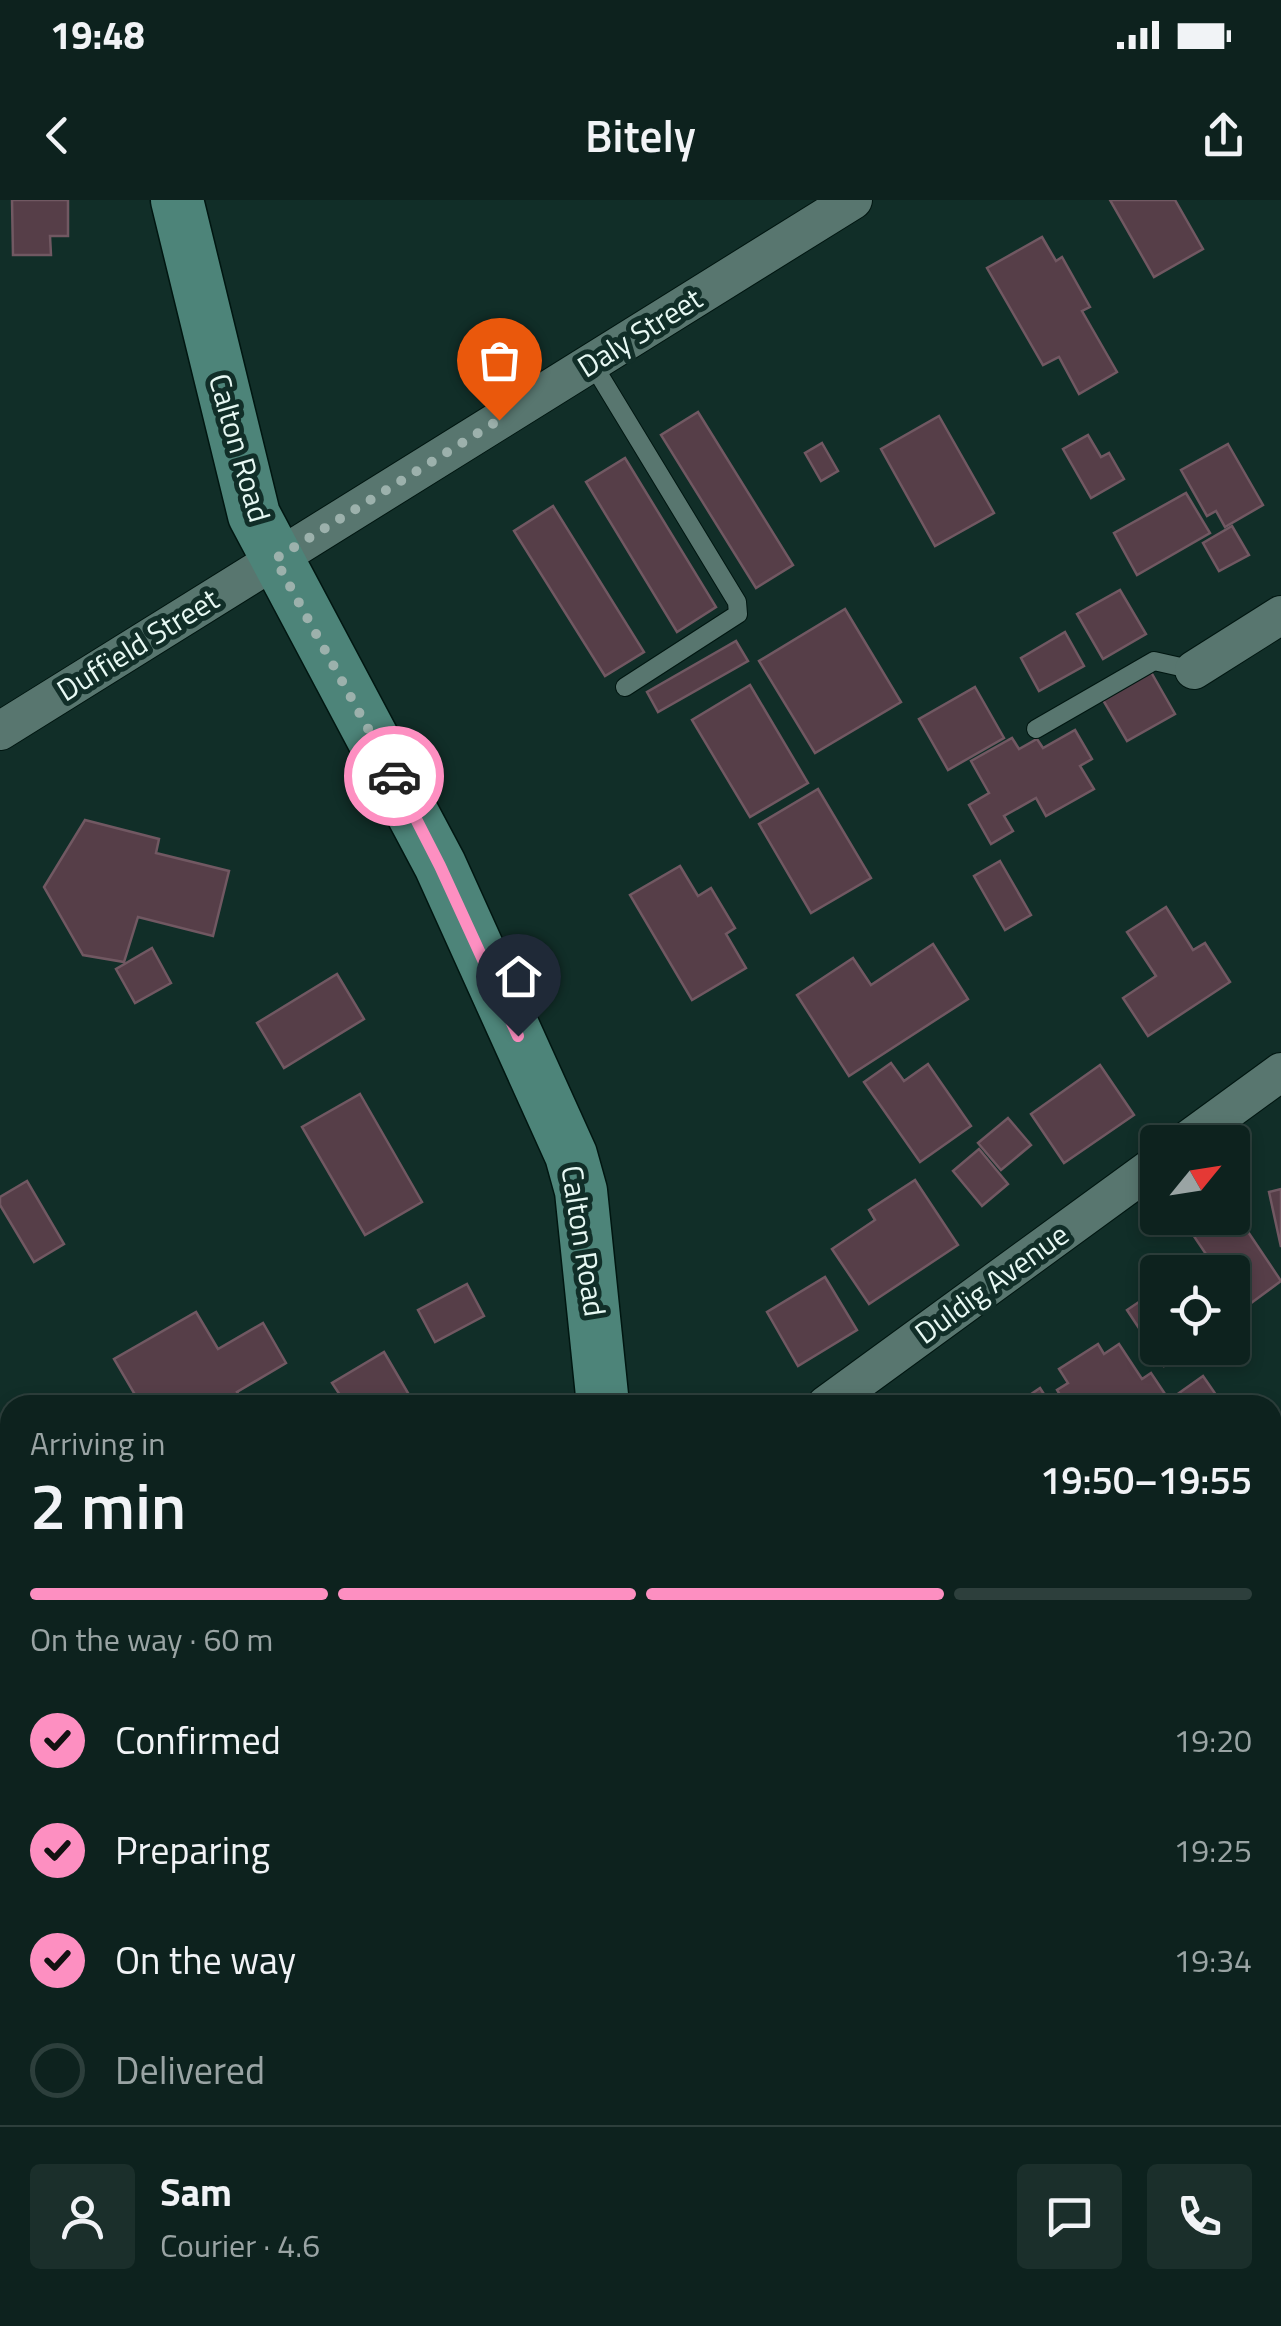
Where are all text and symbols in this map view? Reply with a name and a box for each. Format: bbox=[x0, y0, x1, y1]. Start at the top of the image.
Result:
text: 19:48 bbox=[50, 6, 145, 64]
text: Bitely bbox=[585, 101, 696, 169]
icon: back bbox=[30, 108, 85, 163]
icon: share bbox=[1196, 108, 1251, 163]
street label: Daly Street bbox=[568, 275, 711, 389]
pin bbox=[457, 318, 542, 421]
icon: bag bbox=[472, 333, 527, 388]
street label: Calton Road bbox=[197, 368, 283, 527]
street label: Duffield Street bbox=[47, 576, 228, 712]
courier bbox=[344, 726, 444, 826]
icon: car bbox=[367, 749, 422, 804]
pin bbox=[476, 934, 561, 1037]
icon: home bbox=[491, 949, 546, 1004]
north arrow bbox=[1140, 1125, 1250, 1235]
map controls bbox=[1140, 1125, 1250, 1365]
street label: Calton Road bbox=[549, 1162, 619, 1320]
street label: Duldig Avenue bbox=[905, 1212, 1078, 1355]
button: locate bbox=[1140, 1255, 1250, 1365]
text: Arriving in bbox=[30, 1419, 166, 1467]
text: 19:50–19:55 bbox=[1040, 1451, 1252, 1509]
text: 2 min bbox=[30, 1455, 186, 1554]
text: On the way · 60 m bbox=[30, 1615, 273, 1663]
text: Confirmed bbox=[115, 1711, 281, 1769]
icon: check bbox=[30, 1713, 85, 1768]
text: 19:20 bbox=[1173, 1716, 1252, 1764]
text: Preparing bbox=[115, 1821, 270, 1879]
icon: check bbox=[30, 1823, 85, 1878]
text: 19:25 bbox=[1173, 1826, 1252, 1874]
text: On the way bbox=[115, 1931, 296, 1989]
icon: check bbox=[30, 1933, 85, 1988]
text: 19:34 bbox=[1173, 1936, 1252, 1984]
text: Delivered bbox=[115, 2041, 265, 2099]
text: Sam bbox=[160, 2163, 232, 2221]
button: person bbox=[30, 2164, 135, 2269]
button: chat bbox=[1017, 2164, 1122, 2269]
button: phone bbox=[1147, 2164, 1252, 2269]
text: Courier · 4.6 bbox=[160, 2221, 320, 2269]

